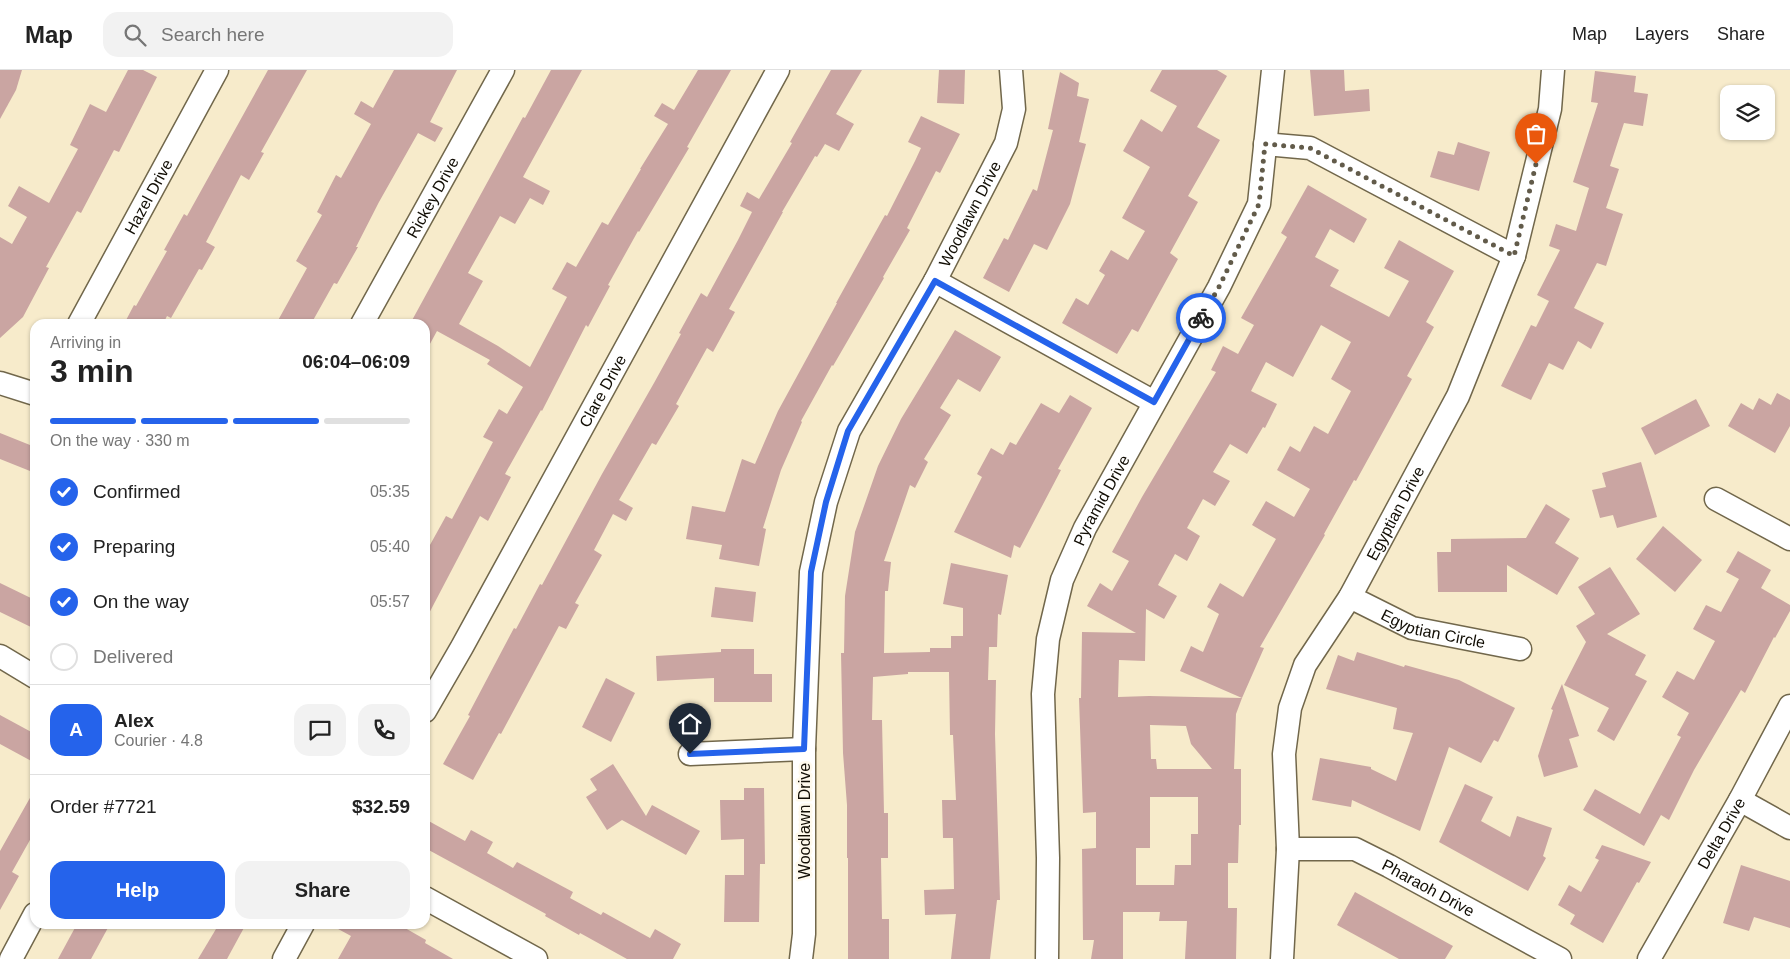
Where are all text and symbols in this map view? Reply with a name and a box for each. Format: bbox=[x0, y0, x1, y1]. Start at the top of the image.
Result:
search box bbox=[103, 12, 453, 57]
text: Map bbox=[25, 21, 73, 48]
icon: search bbox=[121, 21, 149, 49]
text: Search here bbox=[161, 24, 265, 45]
text: Map bbox=[1572, 24, 1607, 44]
text: Layers bbox=[1635, 24, 1689, 44]
text: Share bbox=[1717, 24, 1765, 44]
map controls bbox=[1720, 85, 1775, 140]
button: layers bbox=[1720, 85, 1775, 140]
pin bbox=[1515, 113, 1557, 164]
icon: bag bbox=[1522, 120, 1550, 148]
street label: Rickey Drive bbox=[403, 154, 462, 241]
street label: Hazel Drive bbox=[121, 156, 175, 237]
street label: Woodlawn Drive bbox=[935, 158, 1004, 269]
courier bbox=[1176, 293, 1226, 343]
icon: bike bbox=[1187, 304, 1215, 332]
text: Arriving in bbox=[50, 334, 121, 351]
text: 06:04–06:09 bbox=[302, 351, 410, 372]
street label: Clare Drive bbox=[576, 352, 629, 430]
text: 3 min bbox=[50, 353, 134, 389]
text: On the way · 330 m bbox=[50, 432, 190, 449]
street label: Pyramid Drive bbox=[1070, 452, 1133, 548]
street label: Egyptian Drive bbox=[1363, 463, 1427, 563]
icon: check bbox=[50, 478, 78, 506]
text: Confirmed bbox=[93, 481, 181, 502]
text: 05:35 bbox=[370, 483, 410, 500]
icon: check bbox=[50, 533, 78, 561]
text: Preparing bbox=[93, 536, 175, 557]
text: 05:40 bbox=[370, 538, 410, 555]
icon: check bbox=[50, 588, 78, 616]
text: On the way bbox=[93, 591, 189, 612]
text: 05:57 bbox=[370, 593, 410, 610]
street label: Egyptian Circle bbox=[1379, 606, 1487, 651]
text: Delivered bbox=[93, 646, 173, 667]
pin bbox=[669, 703, 711, 754]
button: chat bbox=[294, 704, 346, 756]
button: phone bbox=[358, 704, 410, 756]
text: Alex bbox=[114, 710, 154, 731]
icon: home bbox=[676, 710, 704, 738]
text: A bbox=[69, 719, 83, 740]
text: Courier · 4.8 bbox=[114, 732, 203, 749]
street label: Woodlawn Drive bbox=[796, 763, 813, 879]
street label: Delta Drive bbox=[1694, 794, 1748, 872]
text: Order #7721 bbox=[50, 796, 157, 817]
text: $32.59 bbox=[352, 796, 410, 817]
street label: Pharaoh Drive bbox=[1380, 856, 1478, 919]
button: Help bbox=[50, 861, 225, 919]
button: Share bbox=[235, 861, 410, 919]

